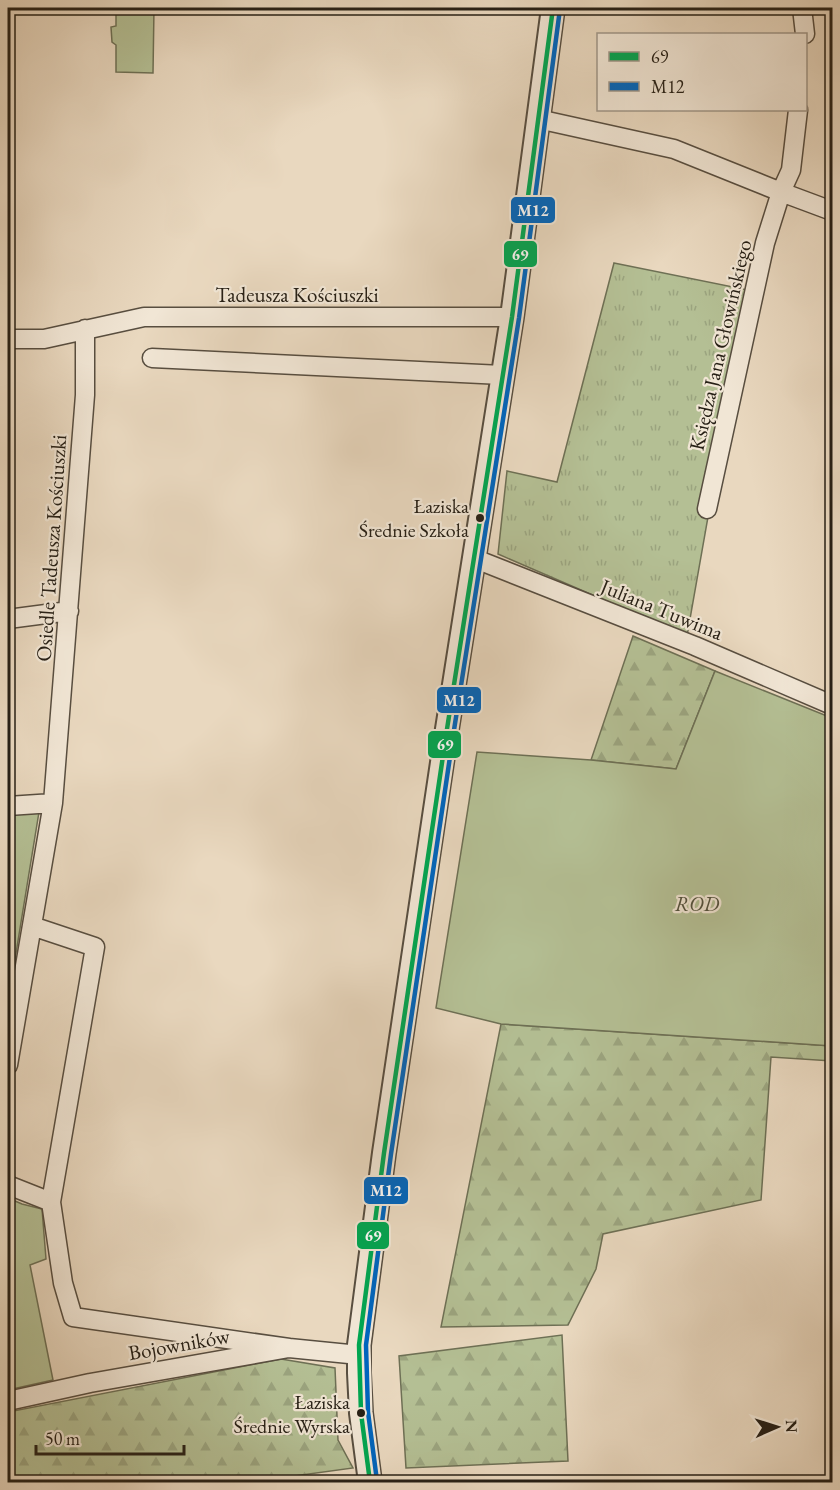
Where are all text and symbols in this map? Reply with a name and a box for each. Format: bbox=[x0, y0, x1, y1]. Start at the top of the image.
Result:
legend bbox=[597, 33, 807, 111]
text: 69 bbox=[651, 45, 669, 68]
text: M12 bbox=[651, 75, 685, 98]
line badge: M12 bbox=[510, 196, 556, 224]
text: M12 bbox=[517, 200, 549, 221]
street label: Księdza Jana Głowińskiego bbox=[683, 237, 757, 453]
line badge: 69 bbox=[503, 240, 538, 268]
text: 69 bbox=[512, 244, 529, 265]
street label: Tadeusza Kościuszki bbox=[215, 281, 379, 308]
street label: Osiedle Tadeusza Kościuszki bbox=[30, 434, 72, 662]
place label: Łaziska Średnie Szkoła bbox=[359, 493, 469, 543]
marker: Łaziska Średnie Szkoła bbox=[474, 512, 486, 524]
street label: Juliana Tuwima bbox=[595, 571, 728, 646]
line badge: M12 bbox=[436, 686, 482, 714]
text: M12 bbox=[443, 690, 475, 711]
line badge: 69 bbox=[427, 730, 462, 759]
text: 69 bbox=[437, 734, 454, 755]
park label: ROD bbox=[675, 890, 720, 917]
line badge: M12 bbox=[363, 1176, 409, 1205]
text: M12 bbox=[370, 1180, 402, 1201]
line badge: 69 bbox=[356, 1221, 390, 1250]
text: 69 bbox=[365, 1225, 382, 1246]
street label: Bojowników bbox=[126, 1322, 232, 1366]
place label: Łaziska Średnie Wyrska bbox=[233, 1389, 350, 1439]
north arrow bbox=[747, 1397, 807, 1457]
marker: Łaziska Średnie Wyrska bbox=[355, 1407, 367, 1419]
scale bar bbox=[36, 1418, 184, 1456]
text: N bbox=[781, 1419, 802, 1433]
text: 50 m bbox=[45, 1427, 80, 1450]

